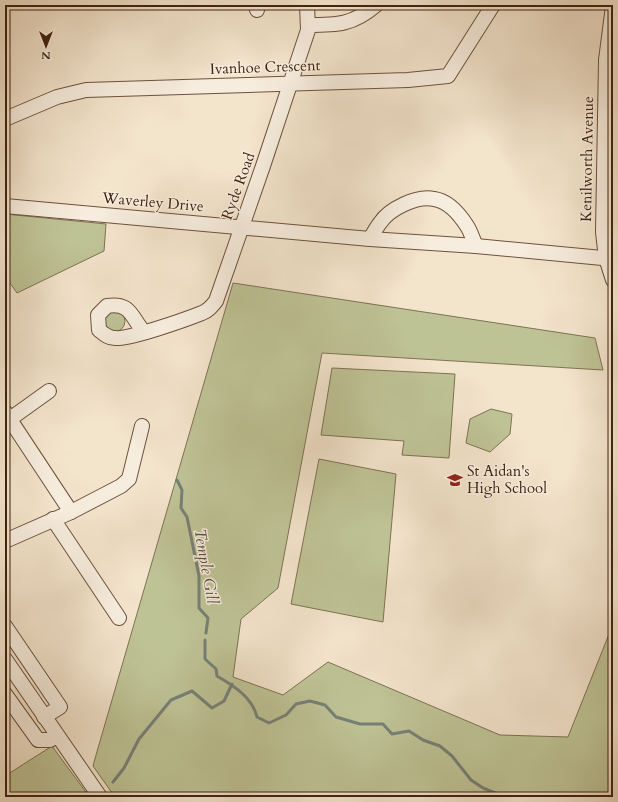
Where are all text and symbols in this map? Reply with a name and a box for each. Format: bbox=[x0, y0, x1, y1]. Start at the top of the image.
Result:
north arrow bbox=[26, 26, 66, 66]
text: N bbox=[41, 48, 51, 63]
street label: Ivanhoe Crescent bbox=[209, 55, 321, 79]
street label: Kenilworth Avenue bbox=[576, 96, 598, 222]
street label: Ryde Road bbox=[217, 150, 259, 222]
street label: Waverley Drive bbox=[100, 188, 205, 216]
place label: St Aidan's High School bbox=[467, 461, 547, 498]
school or university icon: St Aidan's High School bbox=[446, 471, 464, 489]
water label: Temple Gill bbox=[189, 527, 224, 606]

